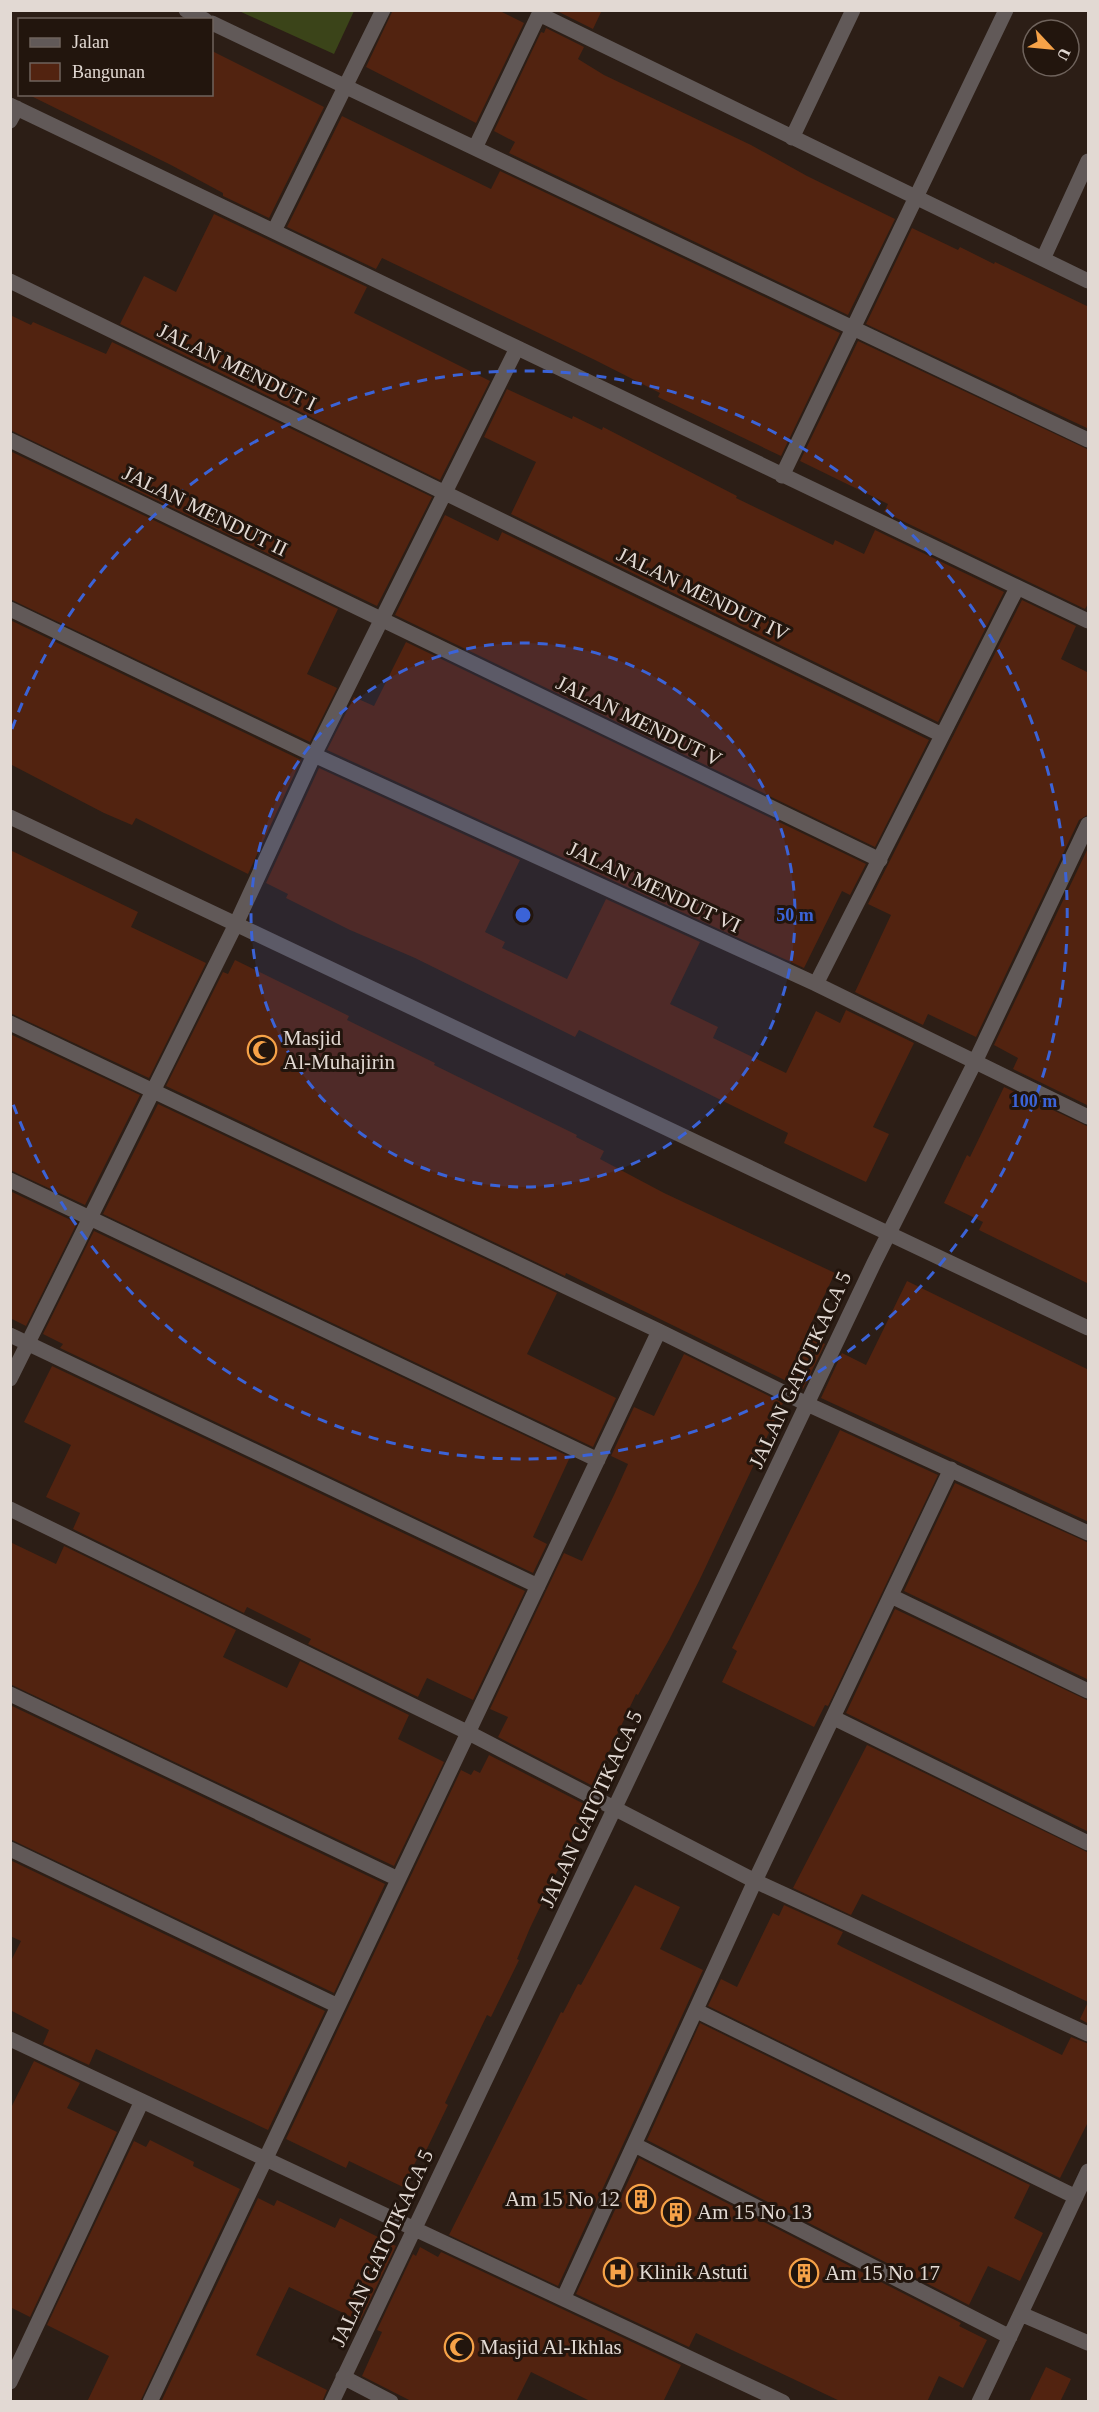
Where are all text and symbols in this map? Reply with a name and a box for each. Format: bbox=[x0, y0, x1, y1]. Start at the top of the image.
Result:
legend bbox=[18, 18, 213, 96]
north arrow bbox=[1021, 18, 1081, 78]
text: Jalan bbox=[72, 32, 109, 52]
text: U bbox=[1054, 45, 1074, 64]
text: Bangunan bbox=[72, 62, 145, 82]
street label: JALAN MENDUT I bbox=[154, 318, 320, 416]
street label: JALAN MENDUT II bbox=[119, 461, 291, 561]
street label: JALAN MENDUT IV bbox=[613, 542, 793, 646]
street label: JALAN MENDUT V bbox=[552, 670, 726, 772]
street label: JALAN MENDUT VI bbox=[564, 836, 744, 938]
centre of rings bbox=[513, 905, 533, 925]
text: 50 m bbox=[776, 905, 814, 925]
place label: Masjid Al-Muhajirin bbox=[283, 1026, 395, 1074]
mosque icon: Masjid Al-Muhajirin bbox=[246, 1034, 278, 1066]
text: 100 m bbox=[1011, 1091, 1057, 1111]
street label: JALAN GATOTKACA 5 bbox=[744, 1268, 856, 1472]
street label: JALAN GATOTKACA 5 bbox=[535, 1707, 647, 1911]
street label: JALAN GATOTKACA 5 bbox=[326, 2146, 438, 2350]
building icon: Am 15 No 12 bbox=[625, 2183, 657, 2215]
place label: Am 15 No 12 bbox=[505, 2187, 620, 2211]
building icon: Am 15 No 13 bbox=[660, 2196, 692, 2228]
place label: Am 15 No 13 bbox=[697, 2200, 812, 2224]
hospital icon: Klinik Astuti bbox=[602, 2256, 634, 2288]
building icon: Am 15 No 17 bbox=[788, 2257, 820, 2289]
place label: Klinik Astuti bbox=[639, 2260, 748, 2284]
place label: Am 15 No 17 bbox=[825, 2261, 940, 2285]
mosque icon: Masjid Al-Ikhlas bbox=[443, 2331, 475, 2363]
place label: Masjid Al-Ikhlas bbox=[480, 2335, 622, 2359]

